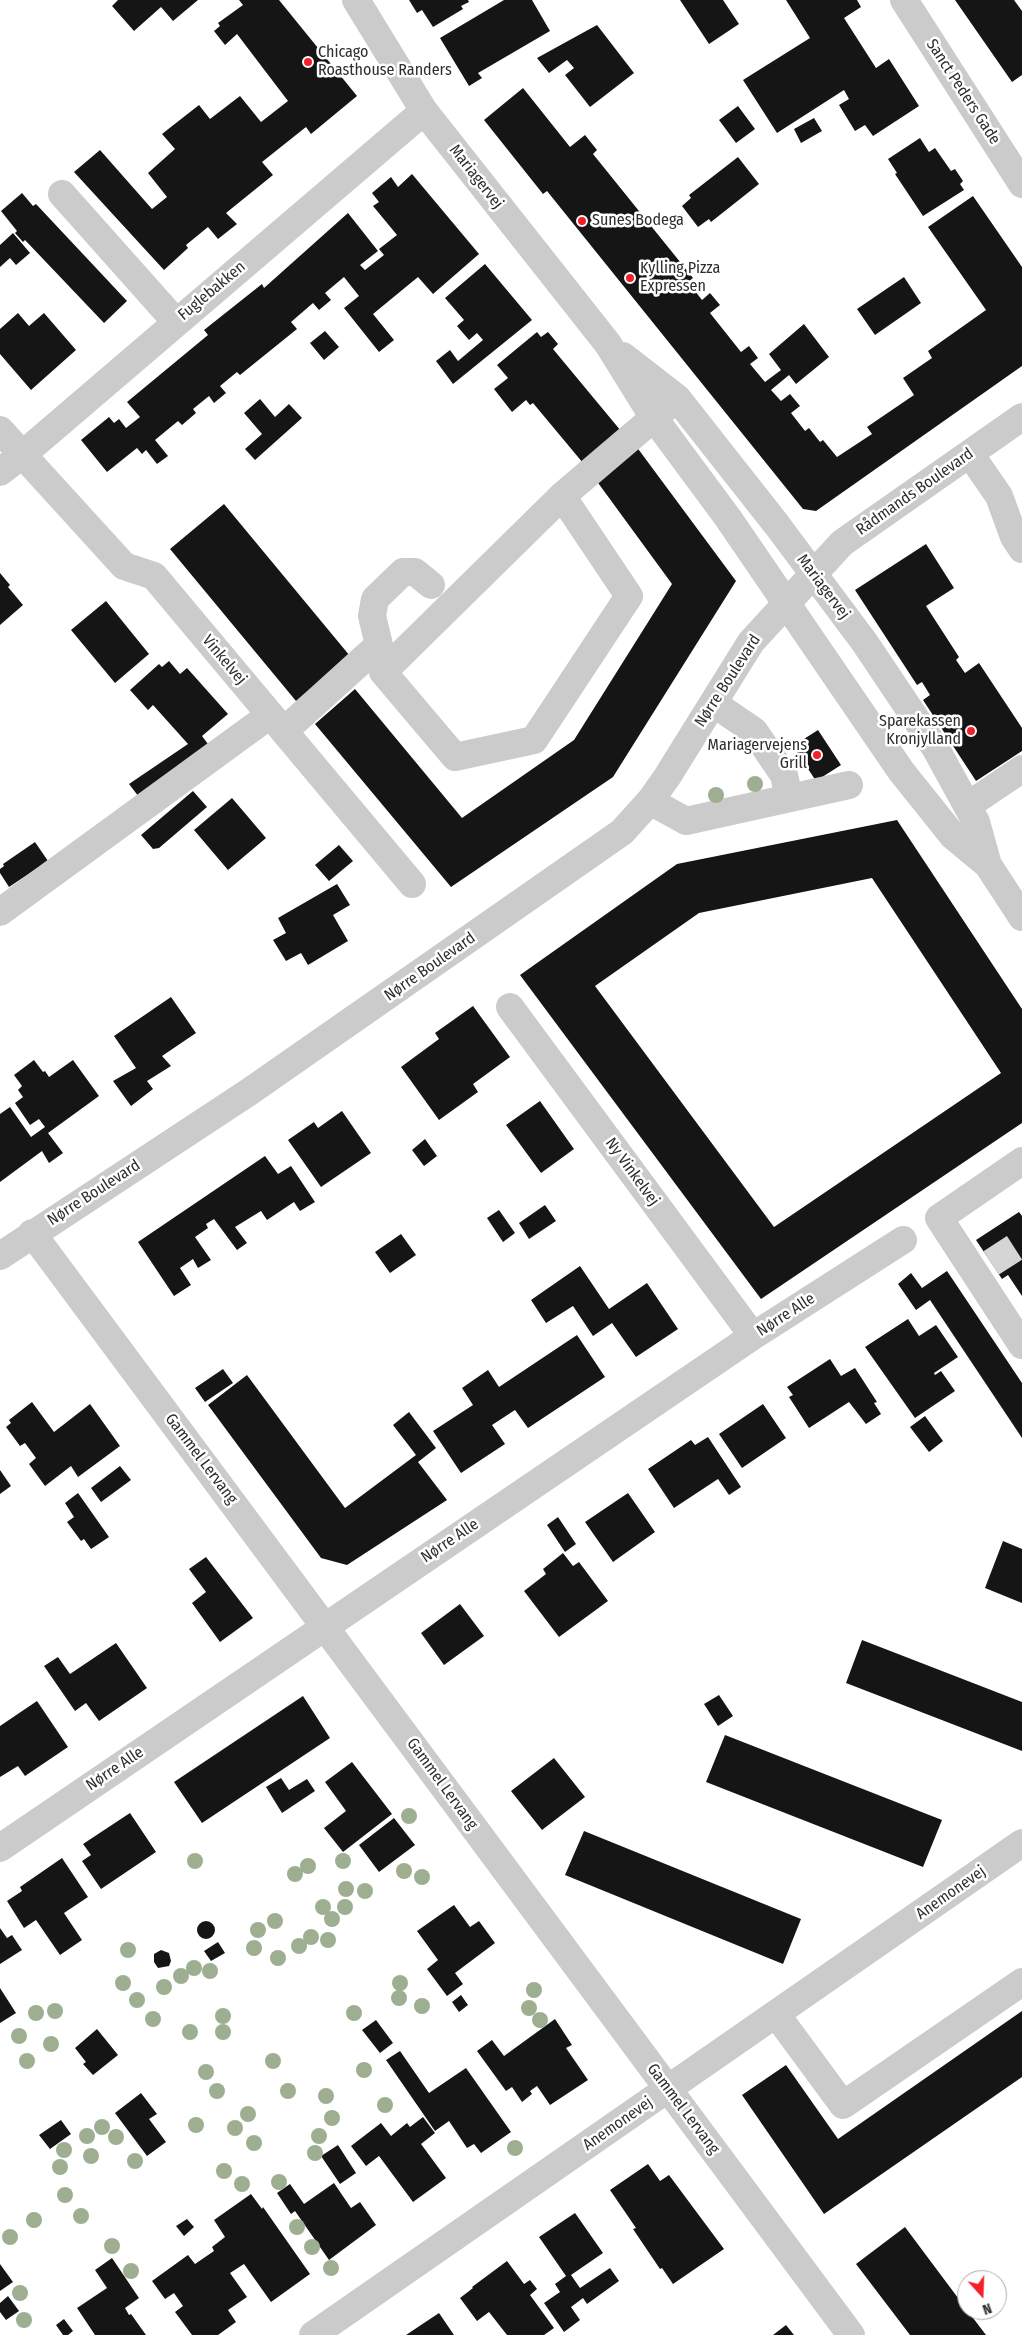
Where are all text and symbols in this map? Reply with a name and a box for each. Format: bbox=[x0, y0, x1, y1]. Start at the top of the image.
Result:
street label: Sanct Peders Gade bbox=[922, 36, 1004, 148]
place label: Chicago Roasthouse Randers bbox=[318, 43, 452, 81]
marker: Chicago Roasthouse Randers bbox=[302, 56, 314, 68]
street label: Mariagervej bbox=[445, 141, 507, 213]
place label: Sunes Bodega bbox=[592, 211, 684, 231]
marker: Sunes Bodega bbox=[576, 215, 588, 227]
street label: Fuglebakken bbox=[175, 257, 249, 325]
place label: Kylling Pizza Expressen bbox=[640, 259, 720, 297]
marker: Kylling Pizza Expressen bbox=[624, 272, 636, 284]
street label: Rådmands Boulevard bbox=[853, 444, 977, 540]
street label: Mariagervej bbox=[792, 551, 854, 623]
street label: Vinkelvej bbox=[198, 631, 250, 689]
street label: Nørre Boulevard bbox=[691, 631, 765, 731]
place label: Sparekassen Kronjylland bbox=[879, 712, 961, 750]
marker: Sparekassen Kronjylland bbox=[965, 725, 977, 737]
place label: Mariagervejens Grill bbox=[708, 736, 807, 774]
marker: Mariagervejens Grill bbox=[811, 749, 823, 761]
street label: Nørre Boulevard bbox=[381, 929, 479, 1005]
street label: Ny Vinkelvej bbox=[601, 1134, 663, 1210]
street label: Nørre Boulevard bbox=[44, 1156, 144, 1230]
street label: Nørre Alle bbox=[753, 1289, 819, 1341]
street label: Gammel Lervang bbox=[161, 1410, 241, 1508]
street label: Nørre Alle bbox=[418, 1515, 482, 1567]
street label: Gammel Lervang bbox=[402, 1735, 482, 1833]
street label: Nørre Alle bbox=[83, 1743, 147, 1795]
street label: Anemonevej bbox=[912, 1862, 990, 1924]
street label: Gammel Lervang bbox=[643, 2060, 723, 2158]
street label: Anemonevej bbox=[579, 2093, 657, 2155]
north arrow bbox=[957, 2270, 1007, 2320]
text: N bbox=[980, 2299, 994, 2318]

